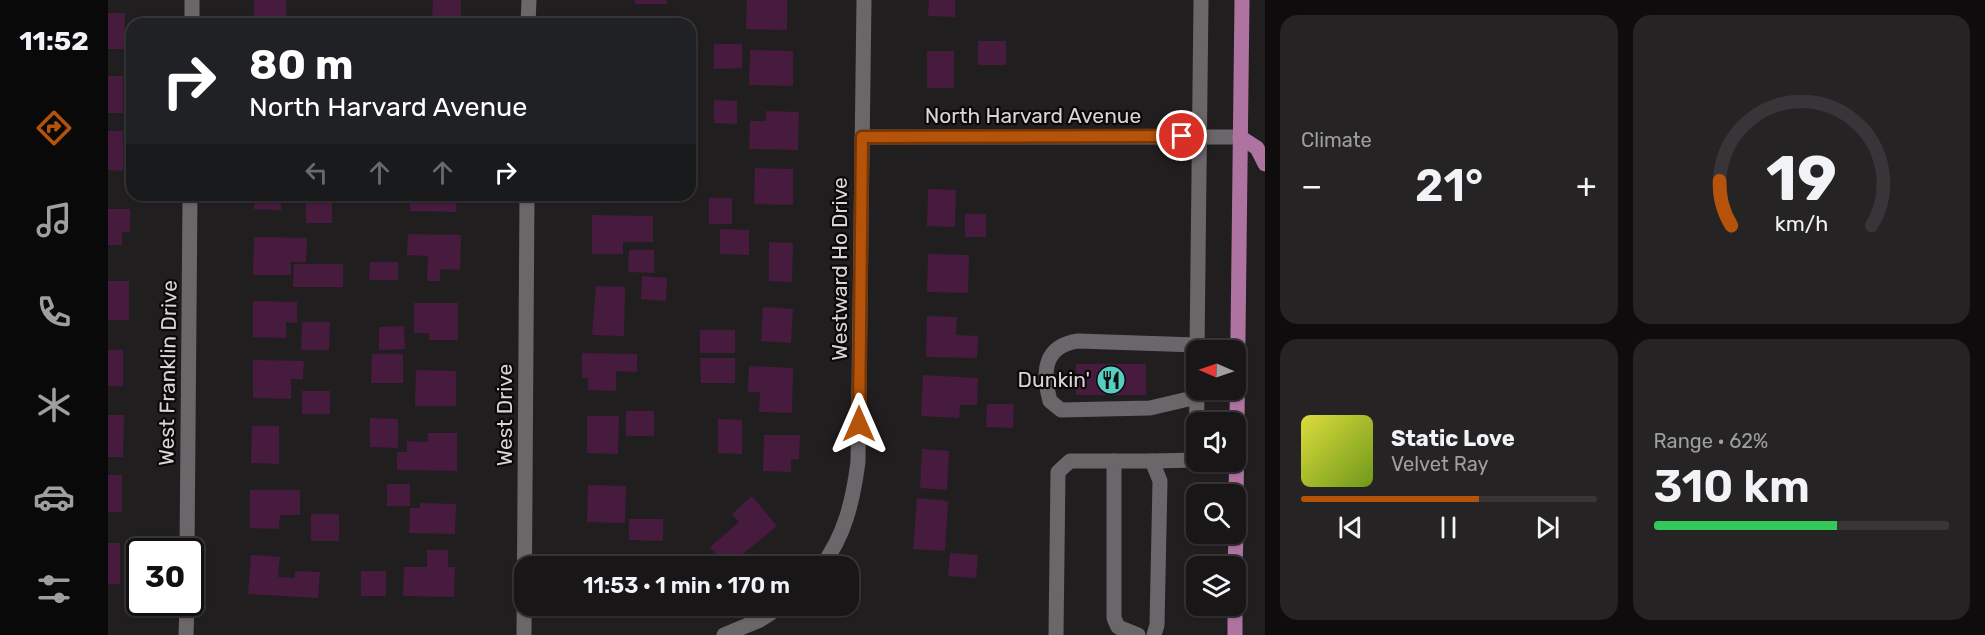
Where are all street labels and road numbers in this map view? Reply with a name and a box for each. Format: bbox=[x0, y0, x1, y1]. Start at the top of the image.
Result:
street label: North Harvard Avenue bbox=[925, 103, 1141, 128]
street label: Westward Ho Drive bbox=[827, 177, 852, 361]
street label: West Franklin Drive bbox=[153, 280, 182, 466]
street label: West Drive bbox=[492, 364, 517, 466]

